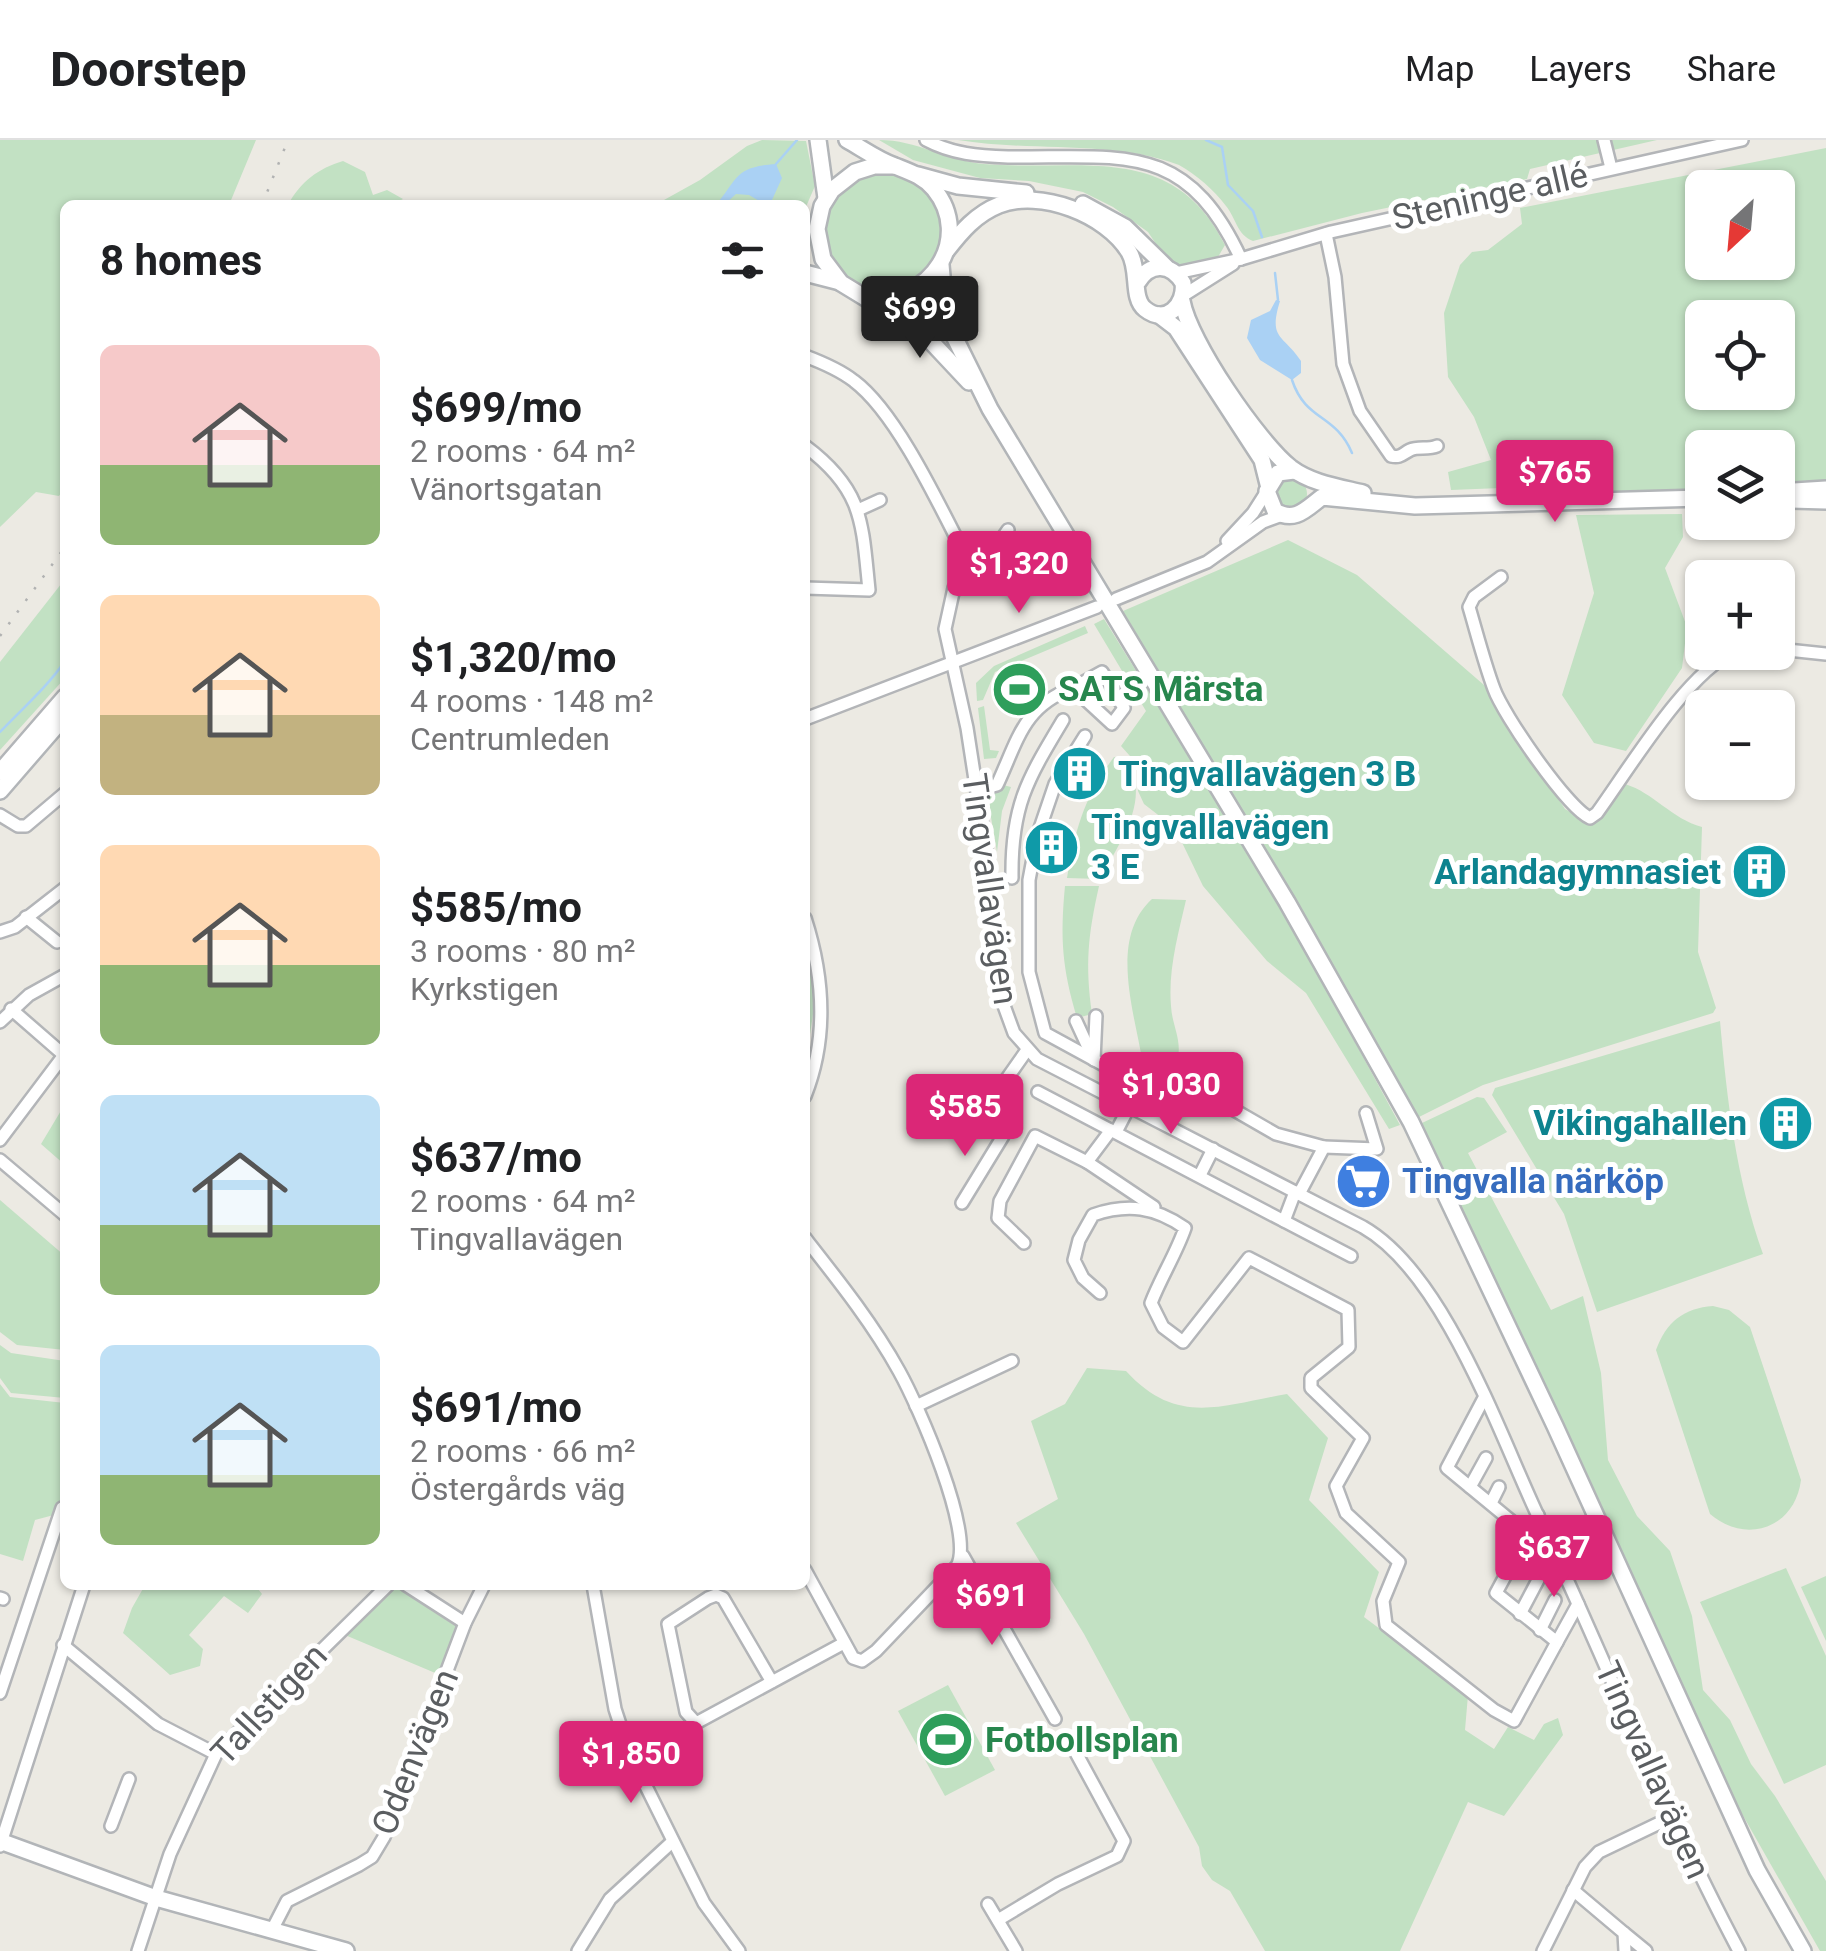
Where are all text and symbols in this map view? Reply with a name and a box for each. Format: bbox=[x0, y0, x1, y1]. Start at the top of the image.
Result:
text: Doorstep bbox=[50, 41, 247, 98]
text: Map bbox=[1405, 49, 1474, 90]
text: Layers bbox=[1529, 49, 1632, 90]
text: Share bbox=[1687, 49, 1776, 90]
street label: Steninge allé bbox=[1388, 154, 1592, 239]
north arrow bbox=[1685, 170, 1795, 280]
map controls bbox=[1685, 170, 1795, 800]
icon: filters bbox=[715, 233, 770, 288]
text: 8 homes bbox=[100, 236, 262, 285]
pin: $699 bbox=[861, 276, 979, 361]
text: $699 bbox=[883, 289, 957, 327]
button: locate bbox=[1685, 300, 1795, 410]
text: $699/mo bbox=[410, 383, 582, 432]
icon: home bbox=[180, 385, 300, 505]
button: layers bbox=[1685, 430, 1795, 540]
text: 2 rooms · 64 m² bbox=[410, 432, 635, 470]
pin: $765 bbox=[1496, 440, 1614, 525]
text: $765 bbox=[1518, 453, 1592, 491]
text: Vänortsgatan bbox=[410, 470, 603, 508]
pin: $1,320 bbox=[938, 531, 1100, 616]
text: $1,320 bbox=[969, 544, 1069, 582]
button: + bbox=[1685, 560, 1795, 670]
text: $1,320/mo bbox=[410, 633, 617, 682]
icon: home bbox=[180, 635, 300, 755]
sports icon: SATS Märsta bbox=[989, 659, 1049, 719]
place label: SATS Märsta bbox=[1058, 669, 1263, 710]
text: 4 rooms · 148 m² bbox=[410, 682, 653, 720]
button: − bbox=[1685, 690, 1795, 800]
text: Centrumleden bbox=[410, 720, 610, 758]
building icon: Tingvallavägen 3 B bbox=[1049, 744, 1109, 804]
place label: Tingvallavägen 3 B bbox=[1118, 754, 1416, 795]
street label: Tingvallavägen bbox=[953, 771, 1026, 1007]
place label: Tingvallavägen 3 E bbox=[1091, 807, 1329, 888]
building icon: Tingvallavägen 3 E bbox=[1022, 817, 1082, 877]
building icon: Arlandagymnasiet bbox=[1730, 842, 1790, 902]
place label: Arlandagymnasiet bbox=[1434, 852, 1721, 893]
text: $585/mo bbox=[410, 883, 582, 932]
icon: home bbox=[180, 885, 300, 1005]
text: 3 rooms · 80 m² bbox=[410, 932, 635, 970]
text: Kyrkstigen bbox=[410, 970, 559, 1008]
pin: $1,030 bbox=[1090, 1052, 1252, 1137]
text: $1,030 bbox=[1121, 1065, 1221, 1103]
pin: $585 bbox=[906, 1074, 1024, 1159]
text: $585 bbox=[928, 1087, 1002, 1125]
building icon: Vikingahallen bbox=[1756, 1093, 1816, 1153]
place label: Vikingahallen bbox=[1533, 1103, 1747, 1144]
text: $637/mo bbox=[410, 1133, 582, 1182]
icon: home bbox=[180, 1135, 300, 1255]
supermarket icon: Tingvalla närköp bbox=[1333, 1151, 1393, 1211]
place label: Tingvalla närköp bbox=[1402, 1161, 1664, 1202]
text: 2 rooms · 64 m² bbox=[410, 1182, 635, 1220]
text: Tingvallavägen bbox=[410, 1220, 623, 1258]
text: $691/mo bbox=[410, 1383, 582, 1432]
icon: home bbox=[180, 1385, 300, 1505]
text: 2 rooms · 66 m² bbox=[410, 1432, 635, 1470]
text: Östergårds väg bbox=[410, 1470, 626, 1508]
pin: $637 bbox=[1495, 1515, 1613, 1600]
text: $637 bbox=[1517, 1528, 1591, 1566]
pin: $691 bbox=[933, 1563, 1051, 1648]
text: $691 bbox=[955, 1576, 1029, 1614]
street label: Tallstigen bbox=[203, 1635, 336, 1773]
street label: Tingvallavägen bbox=[1586, 1655, 1719, 1885]
street label: Odenvägen bbox=[364, 1663, 467, 1841]
sports icon: Fotbollsplan bbox=[916, 1710, 976, 1770]
place label: Fotbollsplan bbox=[985, 1720, 1179, 1761]
pin: $1,850 bbox=[550, 1721, 712, 1806]
text: $1,850 bbox=[581, 1734, 681, 1772]

